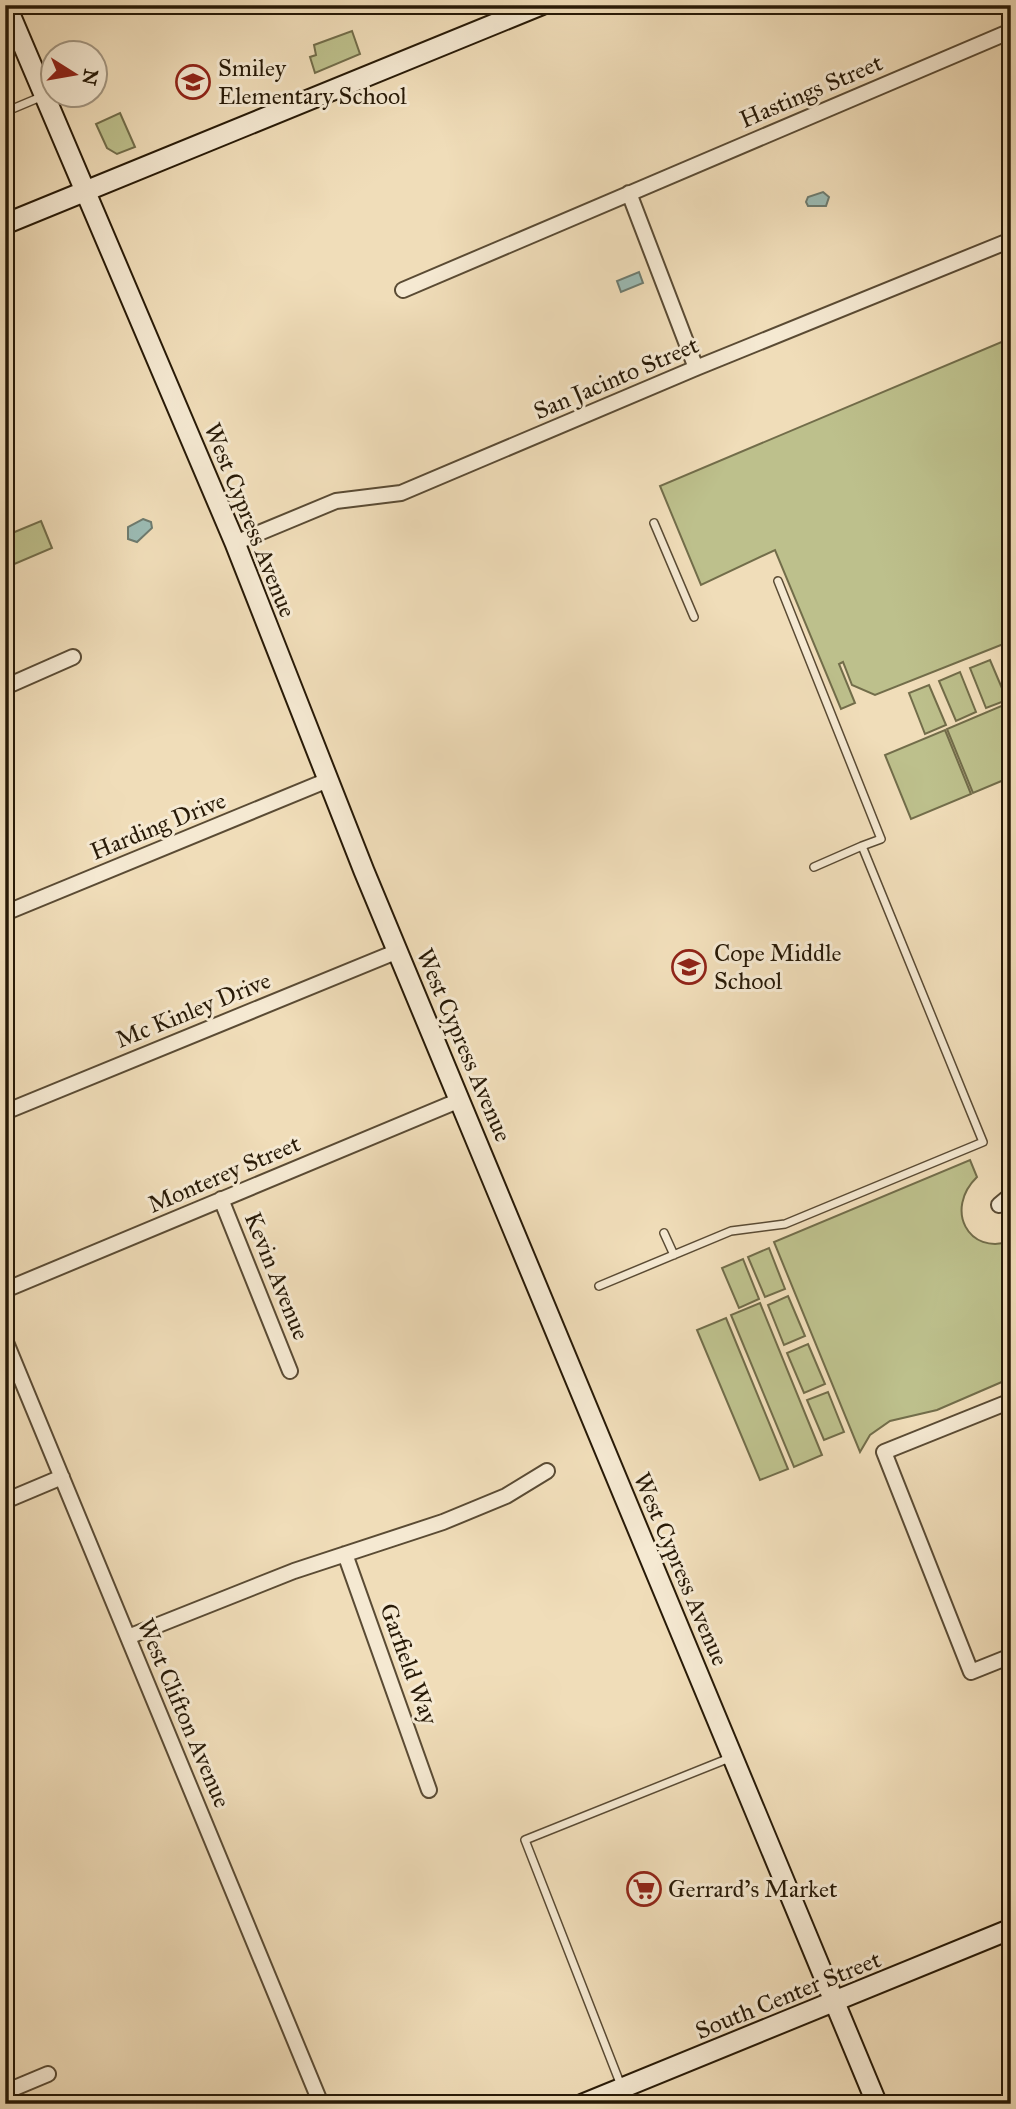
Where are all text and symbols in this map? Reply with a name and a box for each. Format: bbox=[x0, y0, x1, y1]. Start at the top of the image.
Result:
north arrow bbox=[38, 38, 108, 108]
street label: Hastings Street bbox=[735, 47, 887, 135]
place label: Smiley Elementary School bbox=[218, 53, 407, 111]
school or university icon: Smiley Elementary School bbox=[174, 63, 212, 101]
text: N bbox=[77, 67, 103, 87]
street label: San Jacinto Street bbox=[529, 330, 704, 426]
street label: West Cypress Avenue bbox=[197, 418, 303, 622]
street label: Harding Drive bbox=[86, 785, 230, 867]
place label: Cope Middle School bbox=[714, 938, 842, 996]
street label: West Cypress Avenue bbox=[410, 944, 518, 1146]
school or university icon: Cope Middle School bbox=[670, 948, 708, 986]
street label: Mc Kinley Drive bbox=[111, 965, 275, 1055]
street label: Monterey Street bbox=[143, 1128, 305, 1220]
street label: Kevin Avenue bbox=[238, 1208, 316, 1344]
street label: West Cypress Avenue bbox=[627, 1468, 735, 1670]
street label: Garfield Way bbox=[373, 1599, 445, 1729]
street label: West Clifton Avenue bbox=[131, 1614, 237, 1812]
supermarket icon: Gerrard's Market bbox=[625, 1870, 663, 1908]
place label: Gerrard's Market bbox=[668, 1874, 838, 1904]
street label: South Center Street bbox=[691, 1944, 886, 2046]

